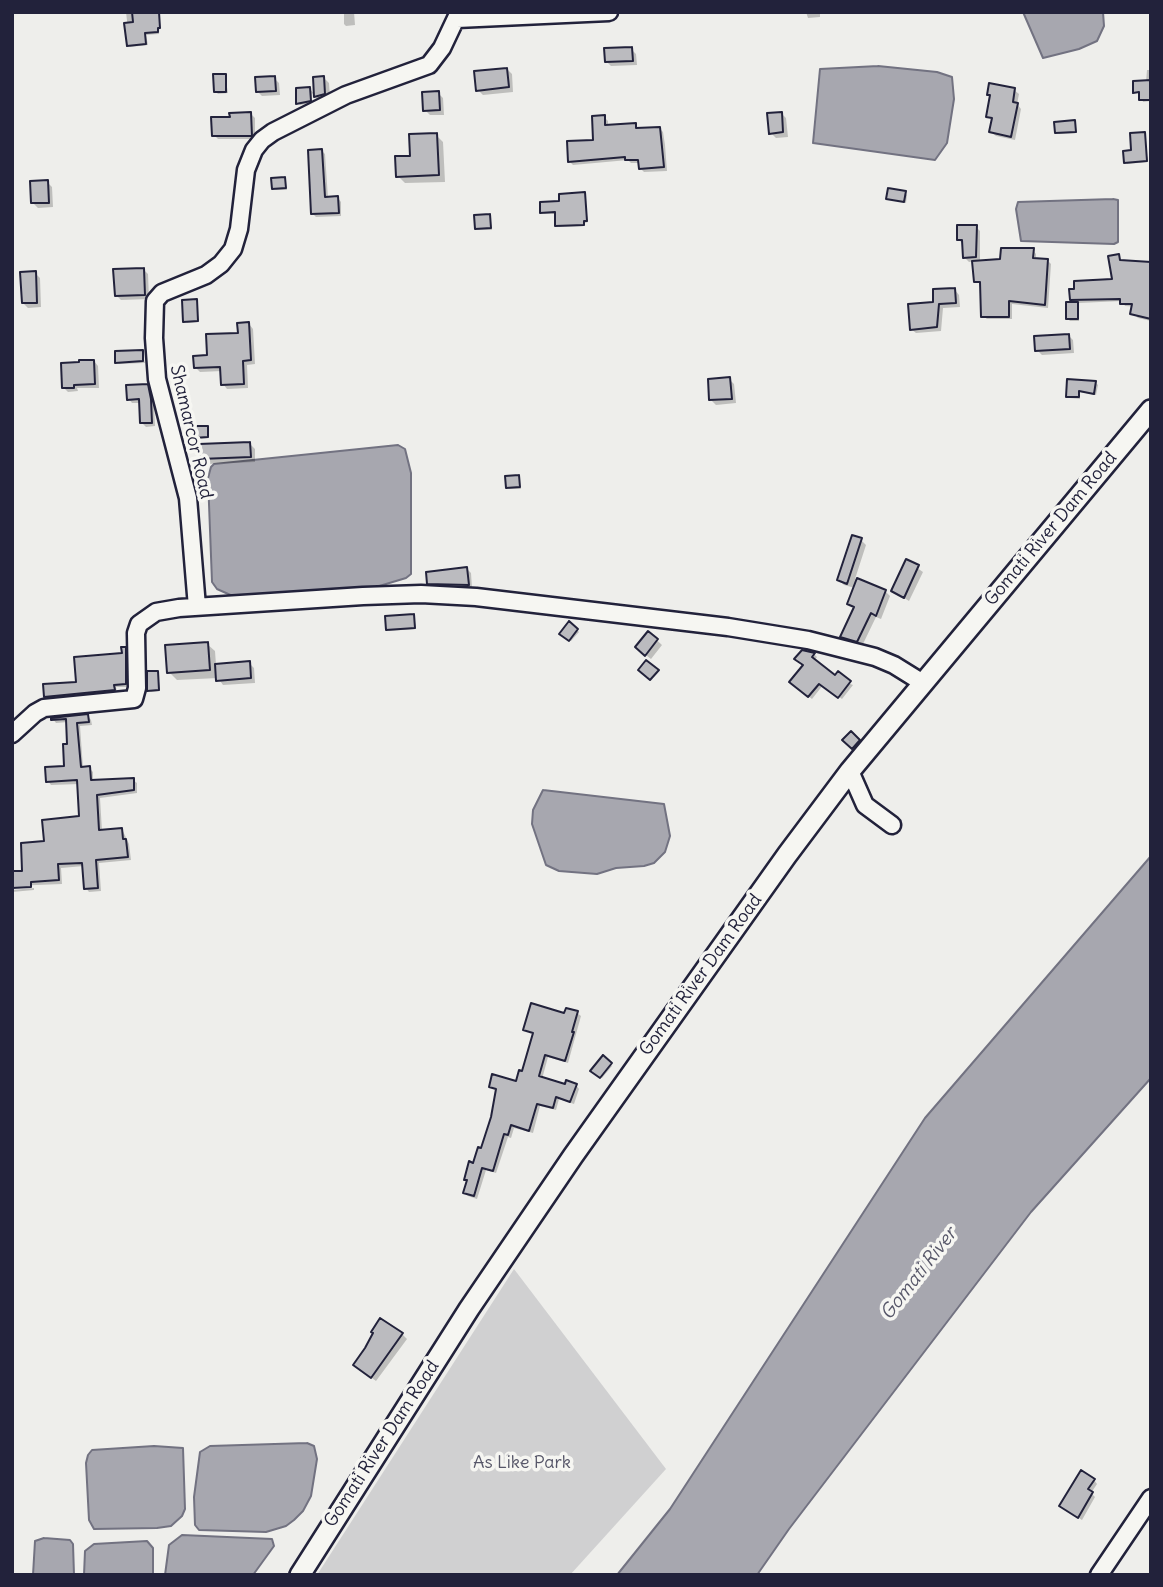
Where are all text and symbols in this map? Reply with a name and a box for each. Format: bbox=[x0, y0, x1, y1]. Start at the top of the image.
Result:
street label: Shamarcor Road bbox=[165, 363, 217, 501]
street label: Gomati River Dam Road bbox=[980, 448, 1122, 610]
street label: Gomati River Dam Road bbox=[635, 890, 767, 1060]
water label: Gomati River bbox=[876, 1223, 962, 1325]
street label: Gomati River Dam Road bbox=[320, 1357, 444, 1531]
park label: As Like Park bbox=[473, 1452, 571, 1474]

